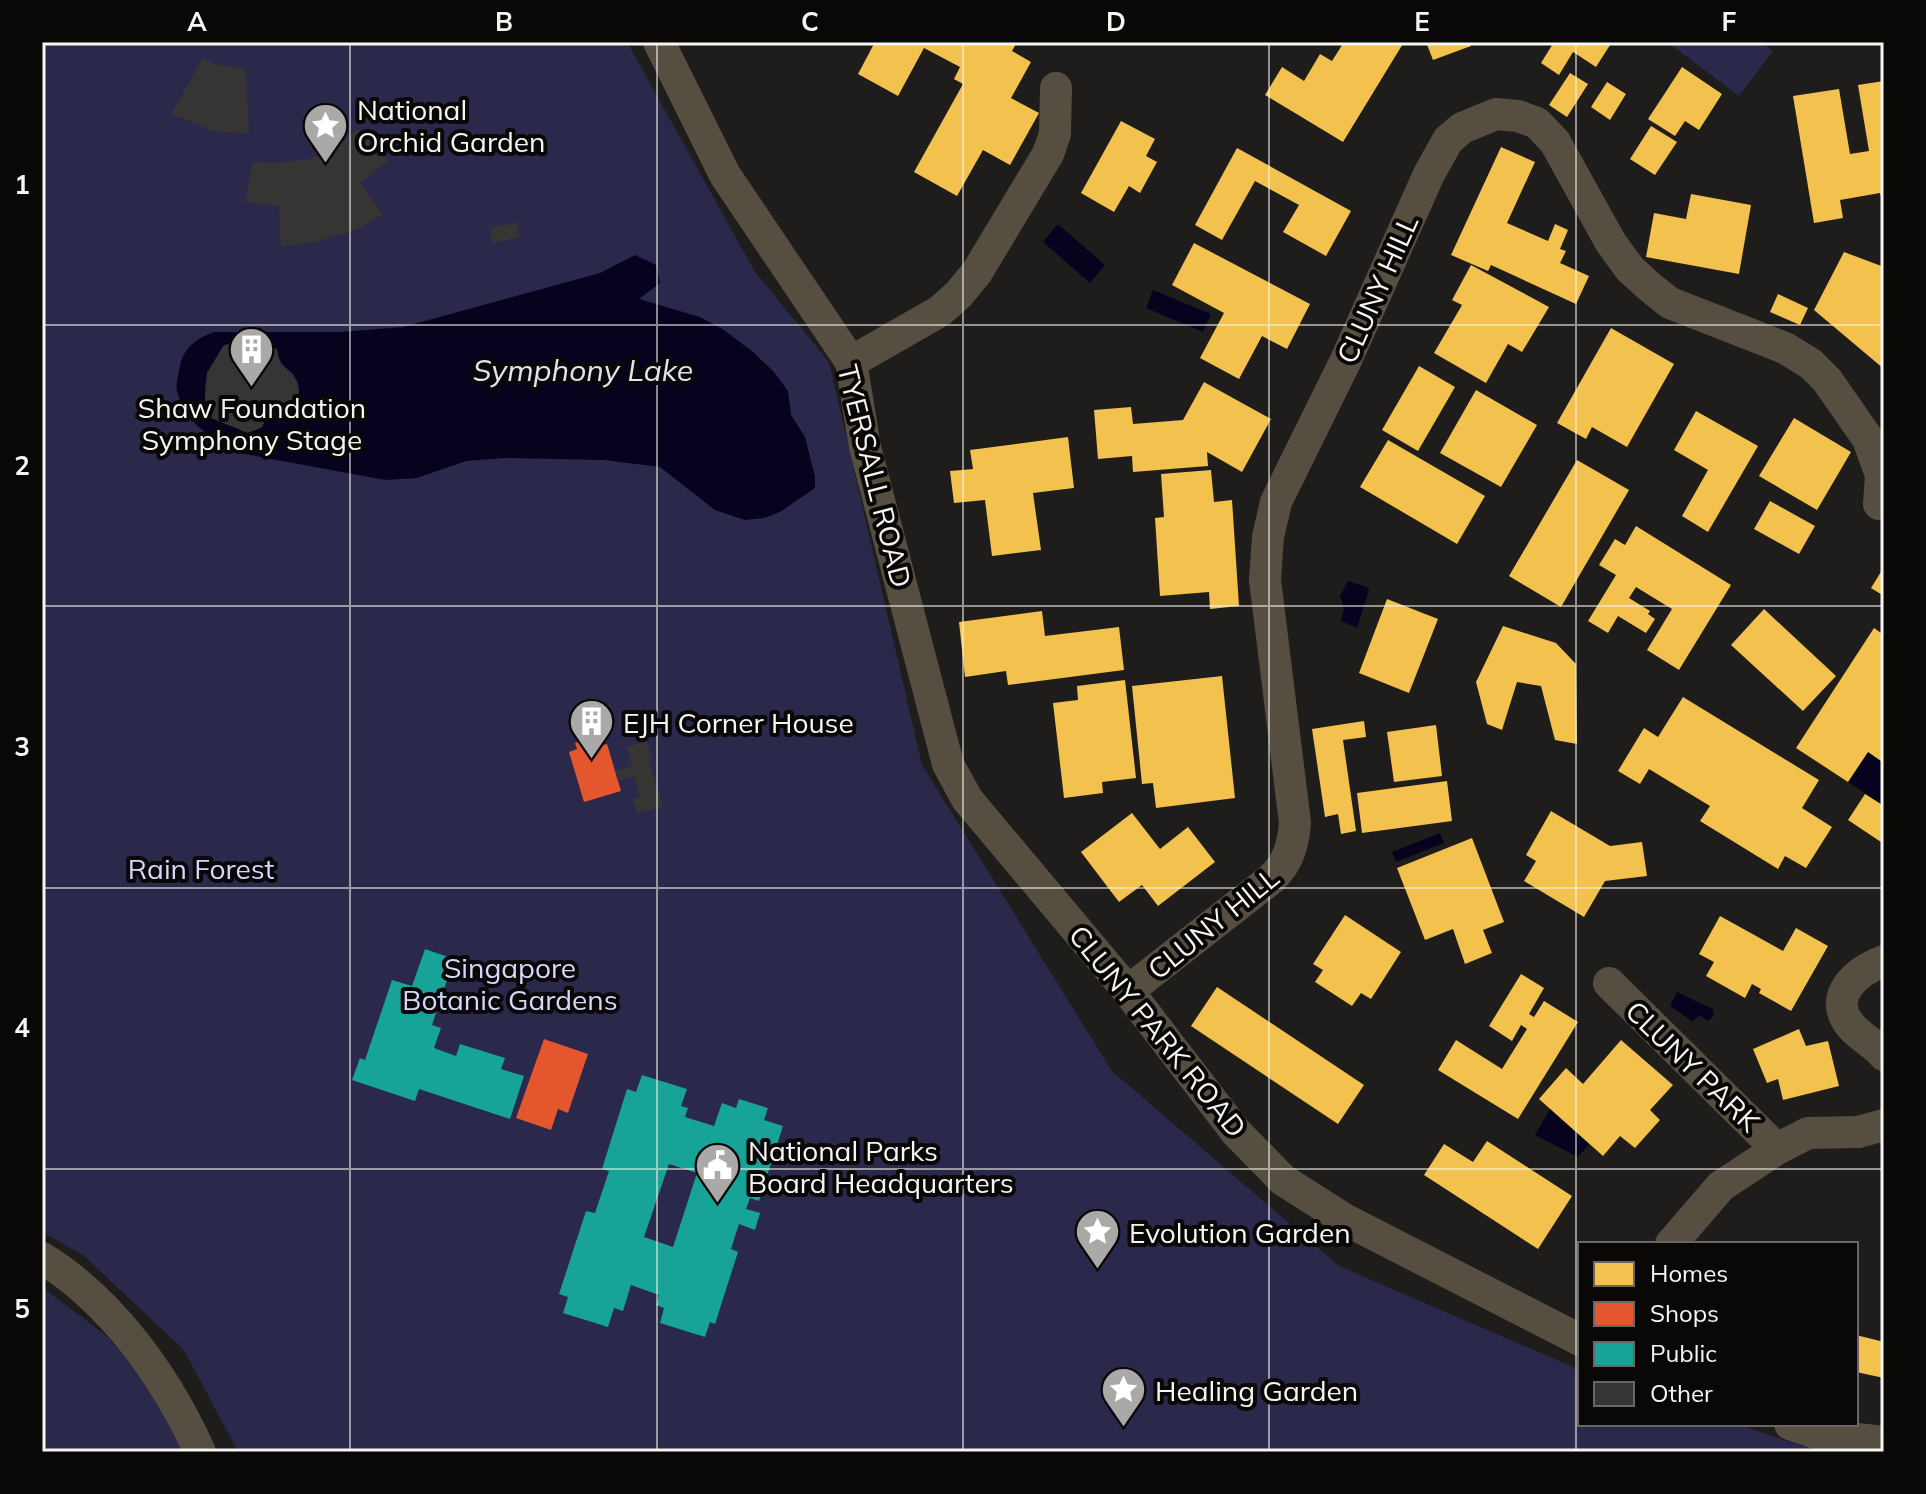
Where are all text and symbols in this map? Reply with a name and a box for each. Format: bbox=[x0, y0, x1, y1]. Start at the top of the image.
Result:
text: A bbox=[187, 5, 207, 38]
text: B bbox=[495, 5, 513, 38]
text: C bbox=[801, 5, 819, 38]
text: D bbox=[1106, 5, 1126, 38]
text: E bbox=[1414, 5, 1430, 38]
text: F bbox=[1722, 5, 1737, 38]
place label: National Orchid Garden bbox=[357, 92, 545, 159]
place icon: National Orchid Garden bbox=[302, 101, 350, 164]
text: 1 bbox=[14, 168, 30, 201]
street label: CLUNY HILL bbox=[1329, 209, 1425, 369]
building icon: Shaw Foundation Symphony Stage bbox=[228, 326, 276, 389]
water label: Symphony Lake bbox=[473, 351, 693, 389]
street label: TYERSALL ROAD bbox=[830, 361, 920, 591]
place label: Shaw Foundation Symphony Stage bbox=[138, 390, 366, 457]
text: 2 bbox=[14, 449, 30, 482]
building icon: EJH Corner House bbox=[568, 698, 616, 761]
place label: EJH Corner House bbox=[623, 705, 854, 740]
text: 3 bbox=[14, 730, 30, 763]
park label: Rain Forest bbox=[128, 851, 274, 886]
street label: CLUNY HILL bbox=[1140, 860, 1286, 986]
street label: CLUNY PARK ROAD bbox=[1062, 918, 1254, 1144]
park label: Singapore Botanic Gardens bbox=[402, 950, 618, 1017]
street label: CLUNY PARK bbox=[1619, 993, 1768, 1140]
text: 4 bbox=[14, 1011, 30, 1044]
place label: National Parks Board Headquarters bbox=[748, 1133, 1014, 1200]
public building icon: National Parks Board Headquarters bbox=[693, 1142, 741, 1205]
place icon: Evolution Garden bbox=[1074, 1208, 1122, 1271]
place label: Evolution Garden bbox=[1129, 1215, 1351, 1250]
legend bbox=[1578, 1242, 1858, 1426]
text: Homes bbox=[1650, 1258, 1728, 1288]
text: 5 bbox=[14, 1292, 30, 1325]
text: Shops bbox=[1650, 1298, 1719, 1328]
text: Public bbox=[1650, 1338, 1717, 1368]
place icon: Healing Garden bbox=[1100, 1366, 1148, 1429]
place label: Healing Garden bbox=[1155, 1373, 1358, 1408]
text: Other bbox=[1650, 1378, 1713, 1408]

